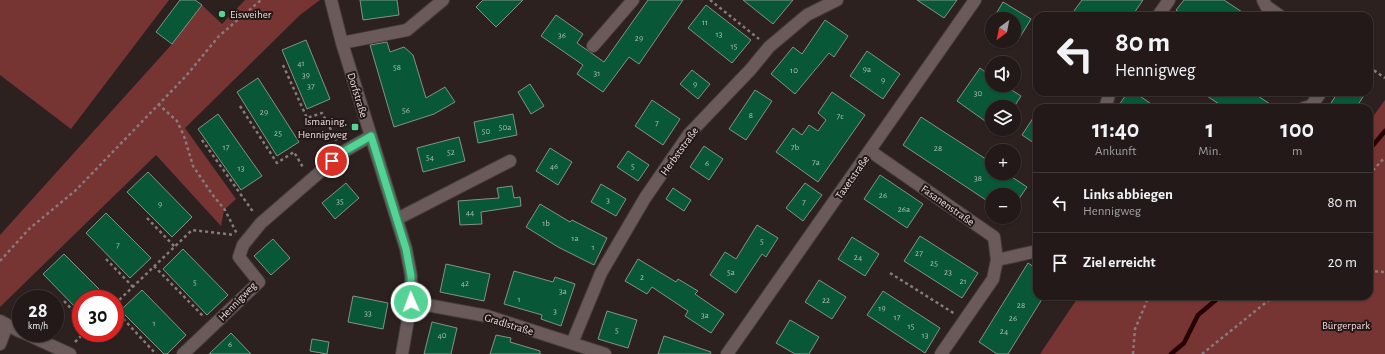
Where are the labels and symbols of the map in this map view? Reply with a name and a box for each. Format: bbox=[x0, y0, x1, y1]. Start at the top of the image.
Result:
marker: Eisweiher bbox=[217, 9, 227, 19]
place label: Eisweiher bbox=[230, 9, 272, 20]
north arrow bbox=[985, 12, 1021, 48]
house number: 11 bbox=[702, 18, 708, 27]
house number: 13 bbox=[716, 30, 723, 39]
house number: 36 bbox=[558, 31, 566, 40]
house number: 29 bbox=[635, 34, 643, 43]
house number: 15 bbox=[731, 42, 738, 51]
house number: 41 bbox=[297, 59, 305, 68]
house number: 58 bbox=[393, 63, 401, 72]
house number: 9a bbox=[863, 65, 871, 74]
house number: 10 bbox=[790, 66, 798, 75]
house number: 31 bbox=[594, 69, 600, 78]
house number: 39 bbox=[302, 71, 310, 80]
street label: Dorfstraße bbox=[345, 71, 370, 119]
house number: 9 bbox=[881, 76, 885, 85]
house number: 9 bbox=[693, 80, 697, 89]
house number: 37 bbox=[307, 82, 315, 91]
house number: 30 bbox=[974, 89, 982, 98]
house number: 56 bbox=[402, 106, 410, 115]
house number: 29 bbox=[260, 108, 268, 117]
house number: 8 bbox=[749, 111, 753, 120]
house number: 7c bbox=[836, 112, 844, 121]
place label: Ismaning, Hennigweg bbox=[298, 116, 348, 140]
house number: 7 bbox=[655, 119, 659, 128]
marker: Ismaning, Hennigweg bbox=[350, 122, 360, 132]
house number: 50a bbox=[499, 123, 511, 132]
street label: Herbststraße bbox=[658, 125, 700, 177]
house number: 50 bbox=[482, 127, 491, 136]
house number: 25 bbox=[274, 129, 282, 138]
house number: 17 bbox=[223, 143, 230, 152]
house number: 7b bbox=[791, 143, 800, 152]
pin bbox=[315, 144, 349, 178]
house number: 28 bbox=[934, 144, 942, 153]
house number: 52 bbox=[447, 148, 455, 157]
house number: 54 bbox=[426, 153, 435, 162]
street label: Taxetstraße bbox=[834, 154, 871, 201]
house number: 7a bbox=[812, 158, 820, 167]
house number: 6 bbox=[705, 159, 709, 168]
house number: 46 bbox=[550, 162, 558, 171]
house number: 5 bbox=[631, 162, 635, 171]
house number: 13 bbox=[238, 164, 245, 173]
house number: 38 bbox=[974, 174, 982, 183]
street label: Fasanenstraße bbox=[919, 183, 976, 228]
house number: 26 bbox=[879, 191, 887, 200]
house number: 3 bbox=[606, 196, 610, 205]
house number: 35 bbox=[336, 197, 344, 206]
house number: 7 bbox=[802, 198, 806, 207]
house number: 9 bbox=[158, 200, 162, 209]
house number: 26a bbox=[898, 205, 910, 214]
house number: 44 bbox=[466, 208, 475, 217]
house number: 1b bbox=[542, 219, 550, 228]
house number: 1a bbox=[571, 234, 579, 243]
house number: 5 bbox=[760, 237, 764, 246]
house number: 7 bbox=[116, 241, 120, 250]
house number: 1 bbox=[591, 243, 595, 252]
house number: 27 bbox=[915, 249, 923, 258]
house number: 24 bbox=[854, 253, 863, 262]
house number: 25 bbox=[930, 259, 938, 268]
house number: 5a bbox=[727, 268, 735, 277]
house number: 23 bbox=[944, 268, 952, 277]
house number: 2 bbox=[640, 273, 644, 282]
house number: 21 bbox=[959, 277, 967, 286]
house number: 5 bbox=[193, 278, 197, 287]
street label: Hennigweg bbox=[216, 279, 259, 323]
house number: 42 bbox=[461, 279, 469, 288]
position arrow bbox=[390, 281, 432, 323]
house number: 3a bbox=[559, 287, 567, 296]
speed limit sign: 30 bbox=[72, 290, 124, 342]
house number: 1 bbox=[517, 295, 521, 304]
house number: 22 bbox=[822, 296, 830, 305]
house number: 28 bbox=[1017, 301, 1025, 310]
house number: 19 bbox=[878, 304, 886, 313]
house number: 3 bbox=[553, 307, 557, 316]
house number: 33 bbox=[364, 309, 372, 318]
house number: 3a bbox=[701, 311, 709, 320]
street label: Gradlstraße bbox=[483, 312, 535, 337]
house number: 17 bbox=[894, 313, 901, 322]
house number: 26 bbox=[1009, 314, 1017, 323]
house number: 1 bbox=[152, 319, 156, 328]
park label: Bürgerpark bbox=[1322, 320, 1370, 331]
house number: 15 bbox=[908, 322, 915, 331]
house number: 5 bbox=[615, 326, 619, 335]
house number: 24 bbox=[1000, 327, 1009, 336]
house number: 40 bbox=[437, 331, 447, 340]
house number: 13 bbox=[922, 331, 929, 340]
house number: 6 bbox=[228, 340, 232, 349]

